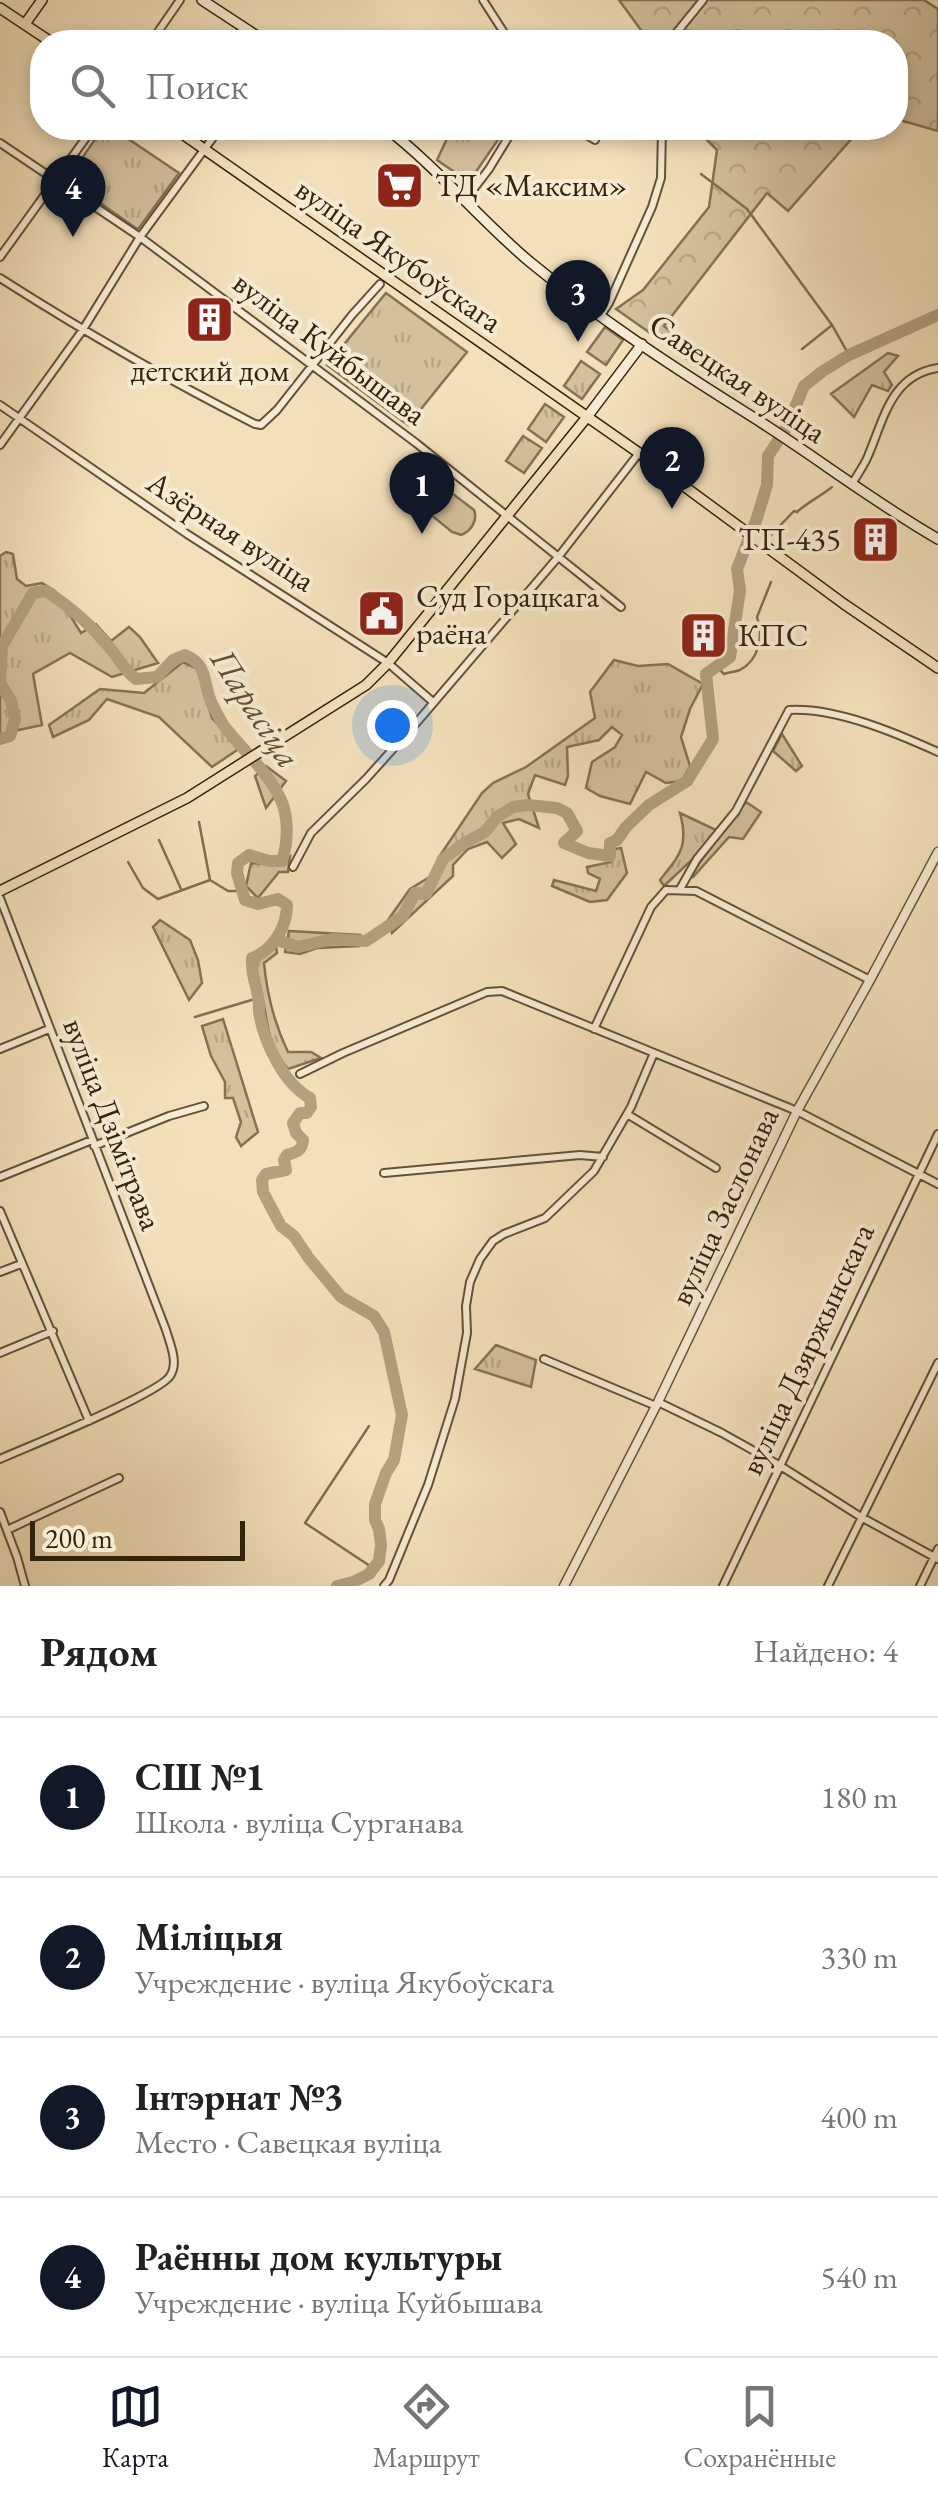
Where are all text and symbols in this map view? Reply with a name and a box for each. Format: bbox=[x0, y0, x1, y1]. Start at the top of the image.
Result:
search box bbox=[30, 30, 908, 140]
icon: search bbox=[65, 58, 120, 113]
text: Поиск bbox=[145, 61, 248, 110]
pin: 4 bbox=[40, 154, 106, 237]
supermarket icon: ТД «Максим» bbox=[374, 159, 426, 211]
place label: ТД «Максим» bbox=[435, 164, 628, 206]
street label: вуліца Якубоўскага bbox=[287, 168, 511, 342]
pin: 3 bbox=[546, 260, 610, 342]
street label: вуліца Куйбышава bbox=[225, 261, 435, 435]
building icon: детский дом bbox=[184, 294, 236, 346]
street label: Савецкая вуліца bbox=[641, 303, 835, 453]
place label: детский дом bbox=[131, 349, 289, 391]
pin: 2 bbox=[640, 426, 704, 509]
pin: 1 bbox=[390, 452, 454, 534]
street label: Азёрная вуліца bbox=[138, 460, 323, 601]
building icon: ТП-435 bbox=[850, 513, 902, 565]
place label: ТП-435 bbox=[738, 518, 841, 560]
place label: Суд Горацкага раёна bbox=[416, 575, 599, 654]
public building icon: Суд Горацкага раёна bbox=[355, 588, 407, 640]
building icon: КПС bbox=[677, 609, 729, 661]
place label: КПС bbox=[738, 614, 808, 656]
water label: Парасіца bbox=[200, 639, 312, 777]
your location bbox=[367, 700, 418, 751]
street label: вуліца Дзімітрава bbox=[53, 1012, 173, 1236]
street label: вуліца Заслонава bbox=[660, 1100, 788, 1312]
street label: вуліца Дзяржынскага bbox=[730, 1216, 884, 1481]
scale bar bbox=[30, 1516, 245, 1560]
text: 200 m bbox=[45, 1520, 113, 1556]
text: Рядом bbox=[40, 1624, 158, 1679]
text: Найдено: 4 bbox=[753, 1630, 898, 1672]
text: СШ №1 bbox=[135, 1752, 265, 1801]
text: 1 bbox=[64, 1776, 81, 1818]
text: 180 m bbox=[821, 1776, 898, 1818]
text: Школа · вуліца Сурганава bbox=[135, 1801, 464, 1843]
text: Міліцыя bbox=[135, 1912, 283, 1961]
text: 2 bbox=[64, 1936, 81, 1978]
text: 330 m bbox=[821, 1936, 898, 1978]
text: Учреждение · вуліца Якубоўскага bbox=[135, 1961, 554, 2003]
text: Інтэрнат №3 bbox=[135, 2072, 344, 2121]
text: 3 bbox=[64, 2096, 81, 2138]
text: 400 m bbox=[821, 2096, 898, 2138]
text: Место · Савецкая вуліца bbox=[135, 2121, 442, 2163]
text: Раённы дом культуры bbox=[135, 2232, 502, 2281]
text: 4 bbox=[64, 2256, 81, 2298]
text: 540 m bbox=[821, 2256, 898, 2298]
text: Учреждение · вуліца Куйбышава bbox=[135, 2281, 543, 2323]
tab: Карта bbox=[102, 2379, 169, 2475]
tab: Маршрут bbox=[372, 2379, 480, 2475]
tab: Сохранённые bbox=[683, 2379, 836, 2475]

